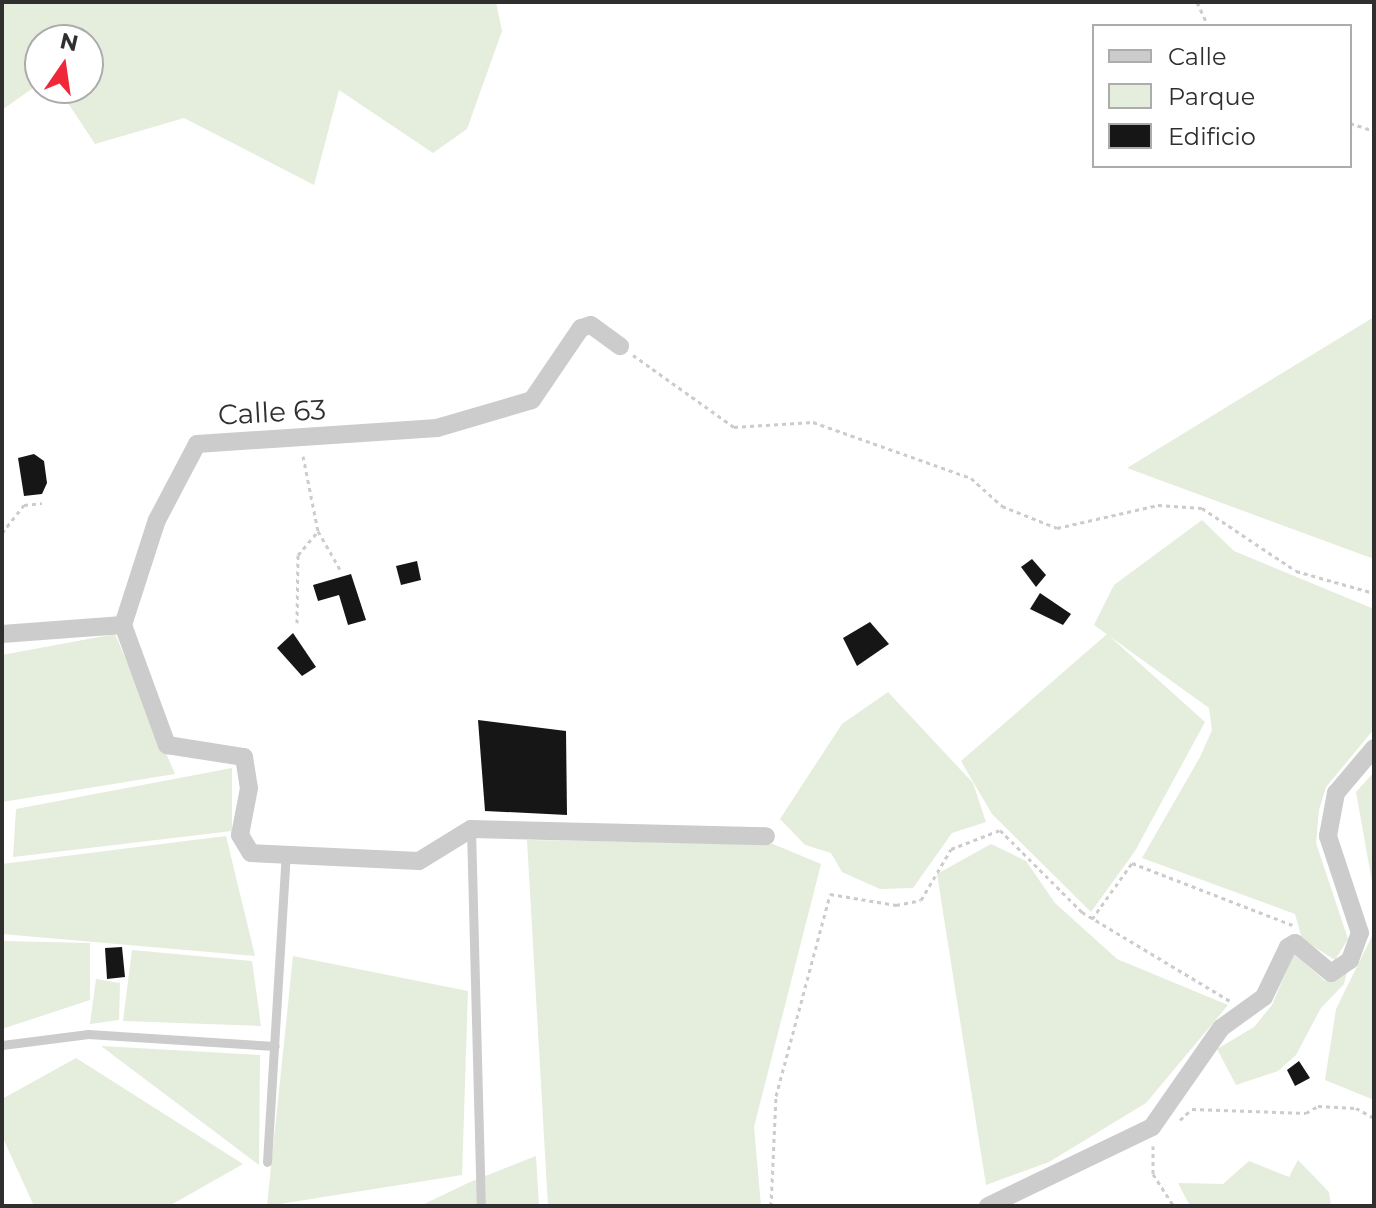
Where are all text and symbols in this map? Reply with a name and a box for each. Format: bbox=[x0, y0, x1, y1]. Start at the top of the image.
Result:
north arrow bbox=[24, 24, 104, 104]
legend bbox=[1092, 24, 1352, 168]
text: N bbox=[57, 27, 81, 57]
text: Calle bbox=[1168, 42, 1226, 71]
text: Parque bbox=[1168, 82, 1255, 111]
text: Edificio bbox=[1168, 122, 1256, 151]
street label: Calle 63 bbox=[217, 392, 327, 432]

